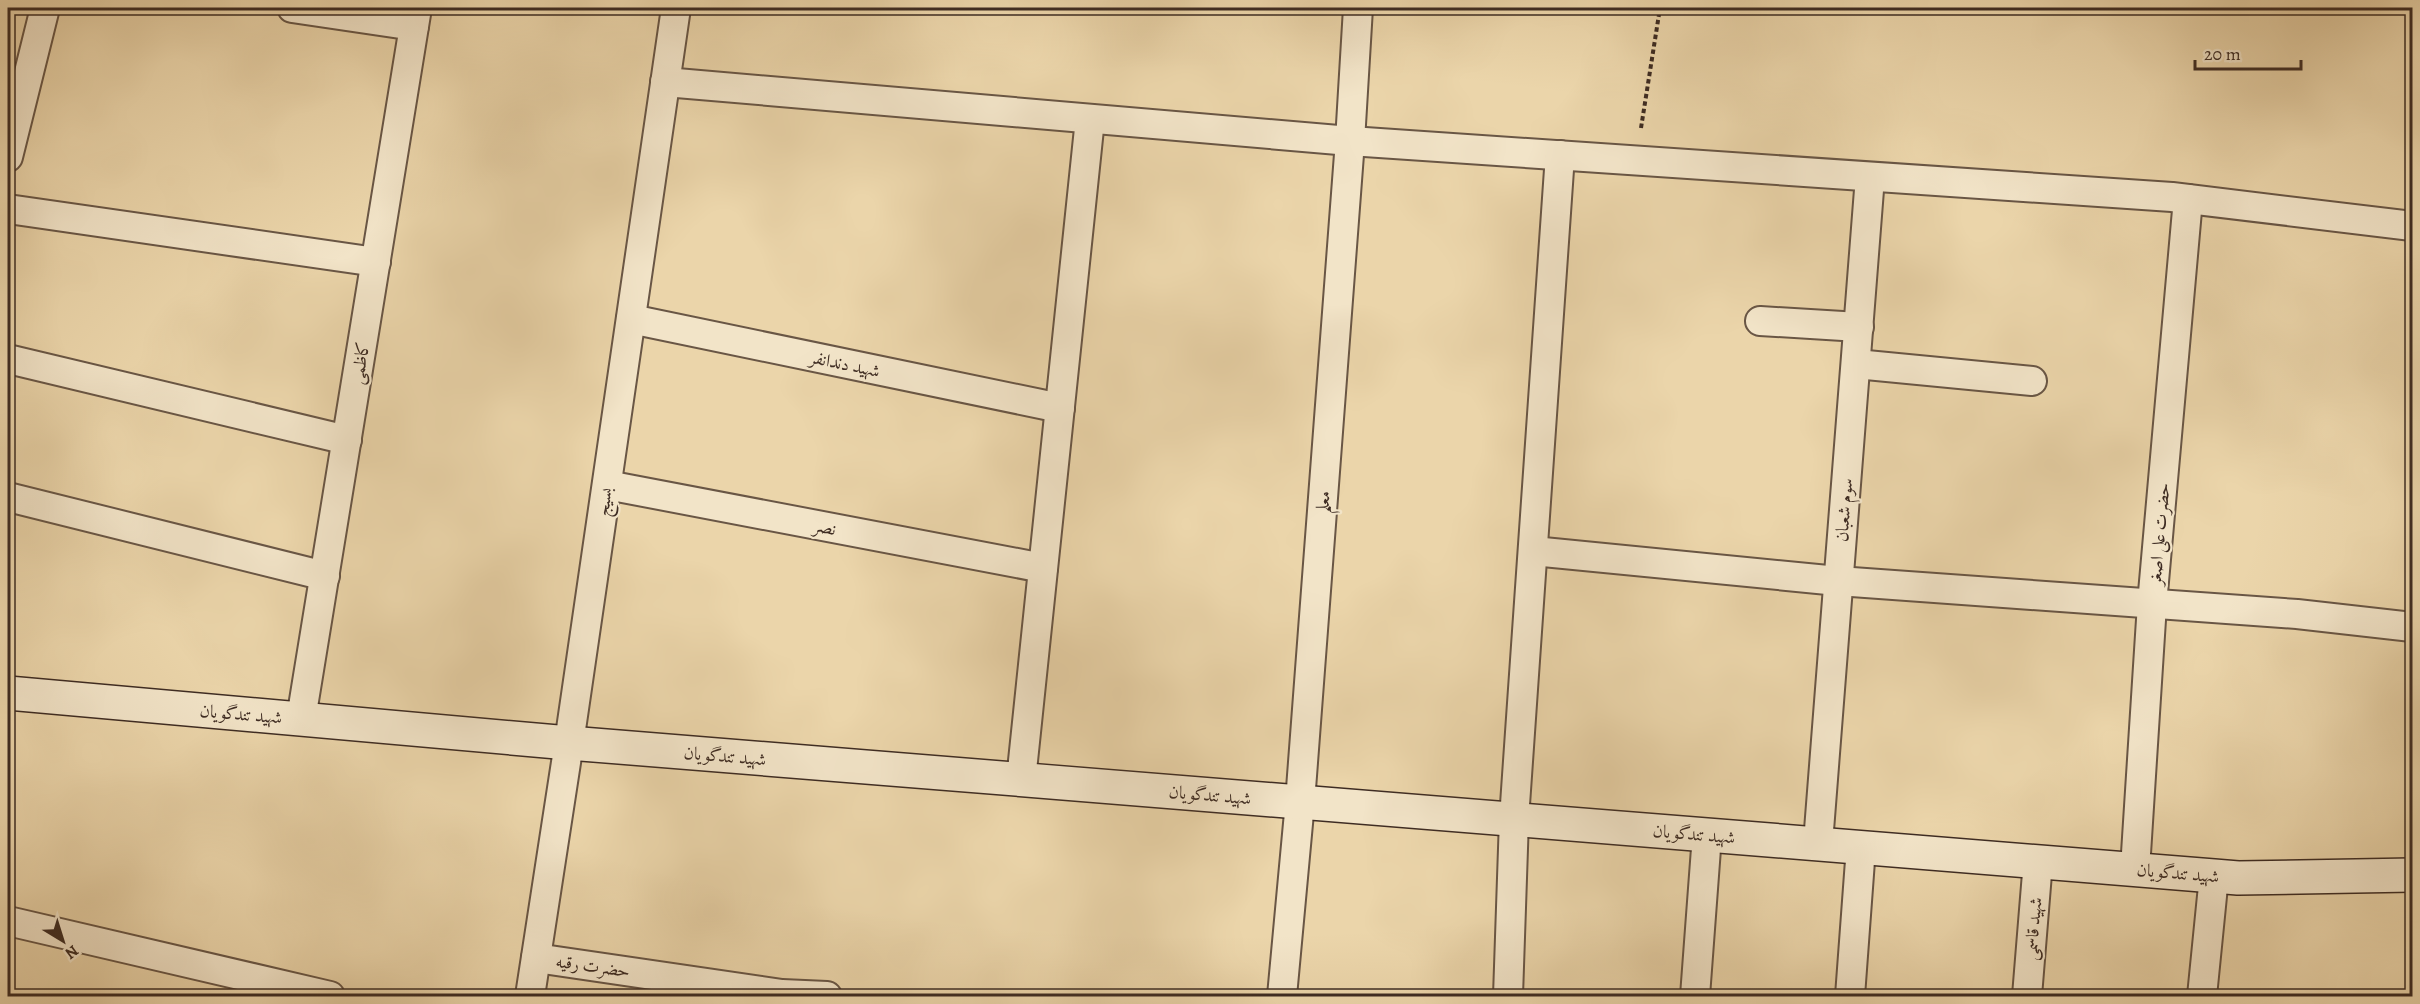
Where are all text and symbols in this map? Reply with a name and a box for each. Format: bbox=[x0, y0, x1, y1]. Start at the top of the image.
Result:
scale bar bbox=[2195, 33, 2302, 71]
text: 20 m bbox=[2204, 42, 2241, 66]
street label: کاظمی bbox=[345, 340, 375, 386]
street label: شهید دندانفر bbox=[806, 344, 882, 383]
street label: سوم شعبان bbox=[1829, 477, 1863, 543]
street label: حضرت علی اصغر bbox=[2142, 482, 2176, 588]
street label: بسیج bbox=[590, 486, 622, 518]
street label: معلم bbox=[1310, 490, 1342, 514]
street label: نصر bbox=[810, 513, 838, 541]
street label: شهید تندگویان bbox=[199, 698, 283, 730]
street label: شهید تندگویان bbox=[683, 740, 767, 772]
street label: شهید تندگویان bbox=[1168, 779, 1252, 811]
street label: شهید تندگویان bbox=[1652, 818, 1736, 850]
street label: شهید تندگویان bbox=[2136, 857, 2220, 889]
street label: شهید قاسمی bbox=[2018, 896, 2048, 962]
north arrow bbox=[33, 911, 93, 971]
text: N bbox=[60, 940, 83, 965]
street label: حضرت رقیه bbox=[554, 949, 632, 983]

